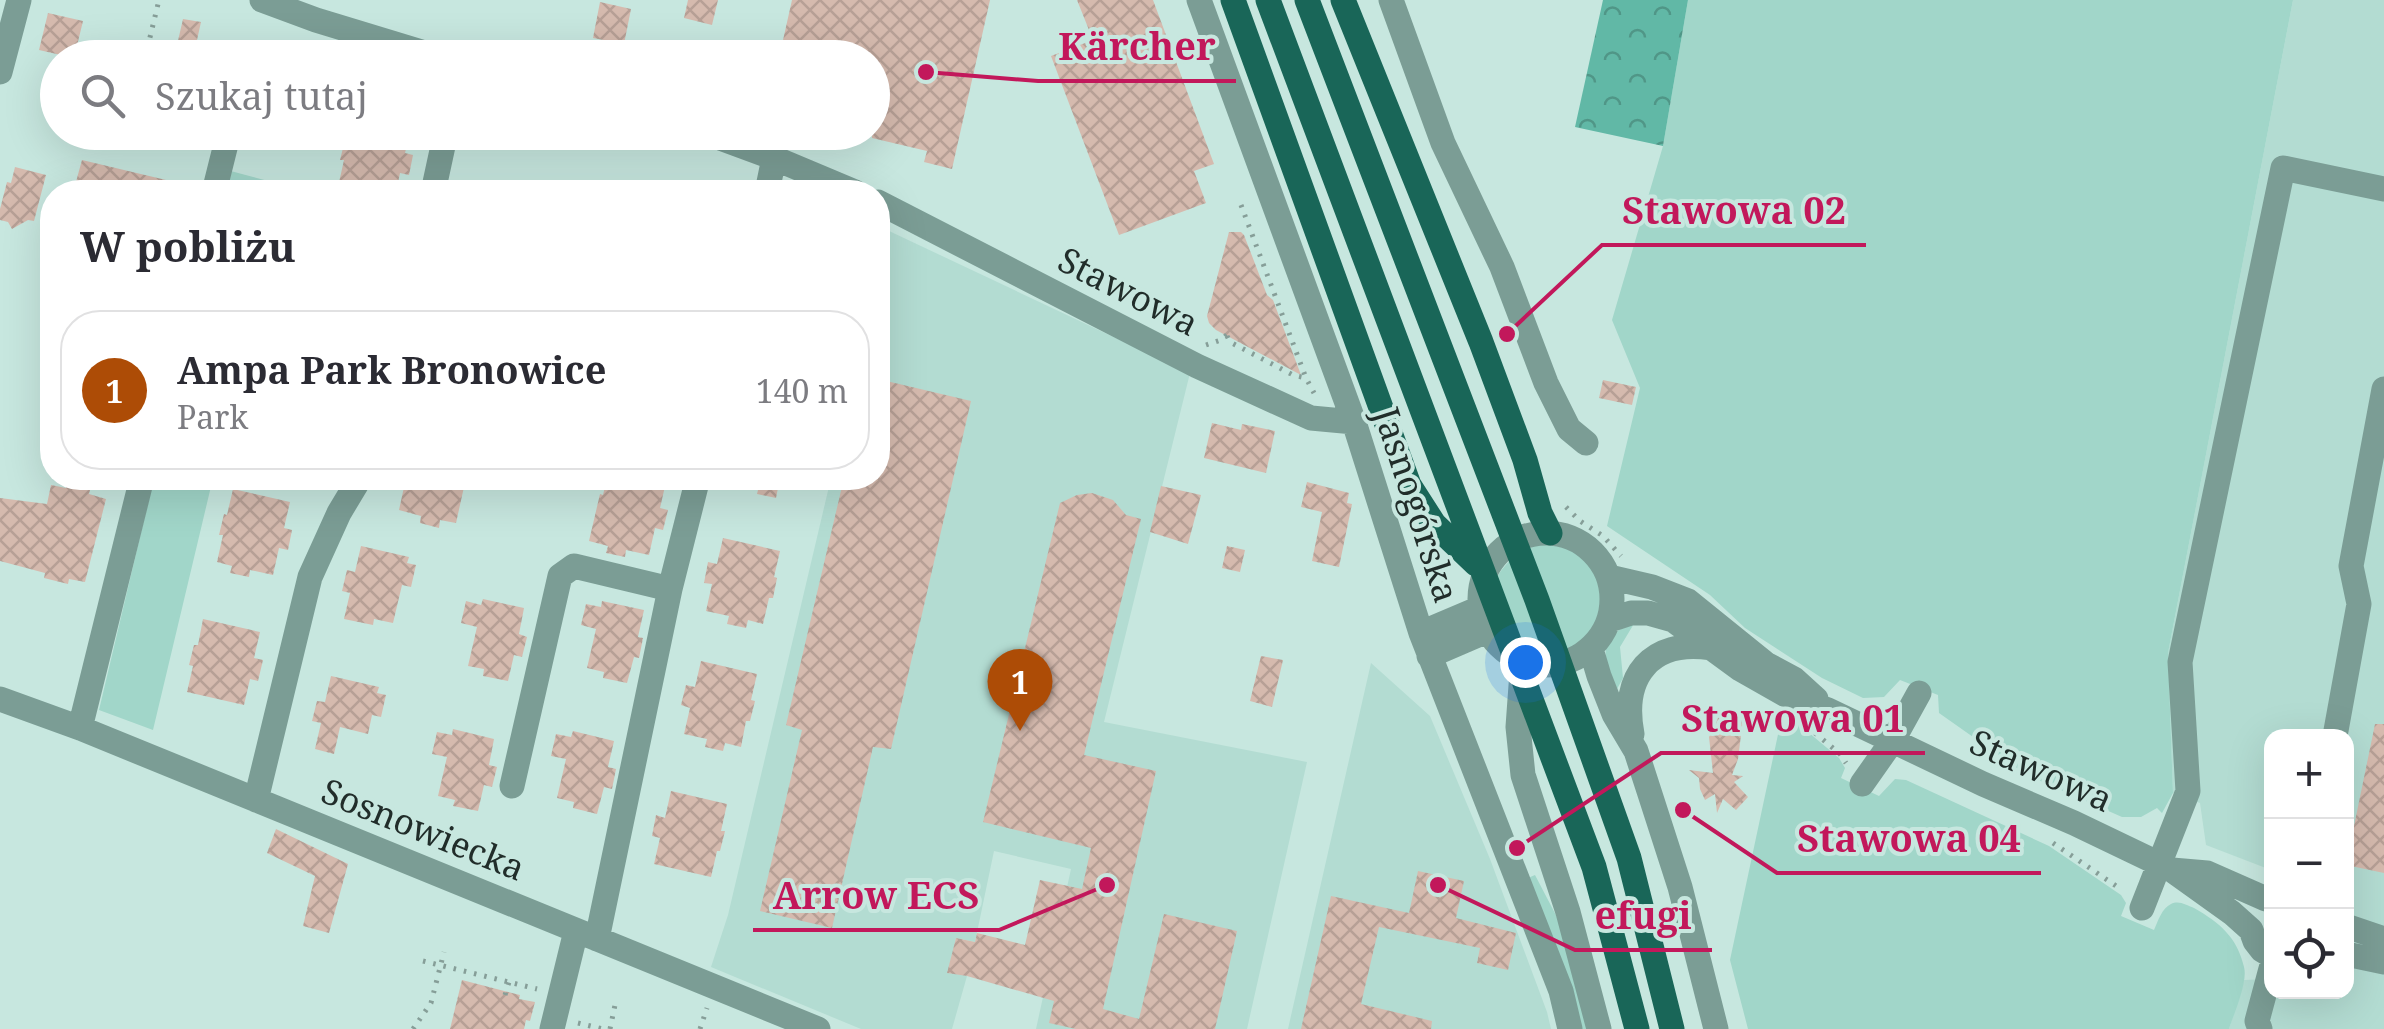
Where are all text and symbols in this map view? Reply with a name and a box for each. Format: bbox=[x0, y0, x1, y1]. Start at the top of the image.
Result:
callout: Kärcher bbox=[1038, 13, 1236, 81]
text: Kärcher bbox=[1058, 19, 1216, 71]
search box bbox=[40, 40, 890, 150]
icon: search bbox=[75, 68, 130, 123]
text: Szukaj tutaj bbox=[155, 69, 368, 121]
callout: Stawowa 02 bbox=[1602, 177, 1866, 245]
text: Stawowa 02 bbox=[1622, 183, 1846, 235]
text: W pobliżu bbox=[80, 217, 296, 274]
street label: Stawowa bbox=[1051, 235, 1207, 346]
text: Ampa Park Bronowice bbox=[177, 343, 606, 395]
text: 1 bbox=[105, 369, 124, 412]
text: 140 m bbox=[756, 369, 848, 412]
text: Park bbox=[177, 395, 248, 438]
street label: Jasnogórska bbox=[1364, 400, 1471, 608]
your location bbox=[1500, 637, 1551, 688]
pin: 1 bbox=[988, 648, 1052, 731]
callout: Stawowa 01 bbox=[1661, 685, 1925, 753]
text: Stawowa 01 bbox=[1681, 691, 1905, 743]
street label: Stawowa bbox=[1963, 717, 2120, 822]
map controls bbox=[2264, 729, 2354, 999]
button: + bbox=[2264, 729, 2354, 819]
street label: Sosnowiecka bbox=[315, 766, 532, 891]
callout: Stawowa 04 bbox=[1777, 805, 2041, 873]
text: Stawowa 04 bbox=[1797, 811, 2021, 863]
button: − bbox=[2264, 819, 2354, 909]
callout: Arrow ECS bbox=[753, 862, 999, 930]
text: Arrow ECS bbox=[773, 868, 979, 920]
callout: efugi bbox=[1575, 882, 1712, 950]
text: efugi bbox=[1594, 888, 1692, 940]
button: locate bbox=[2264, 909, 2354, 999]

